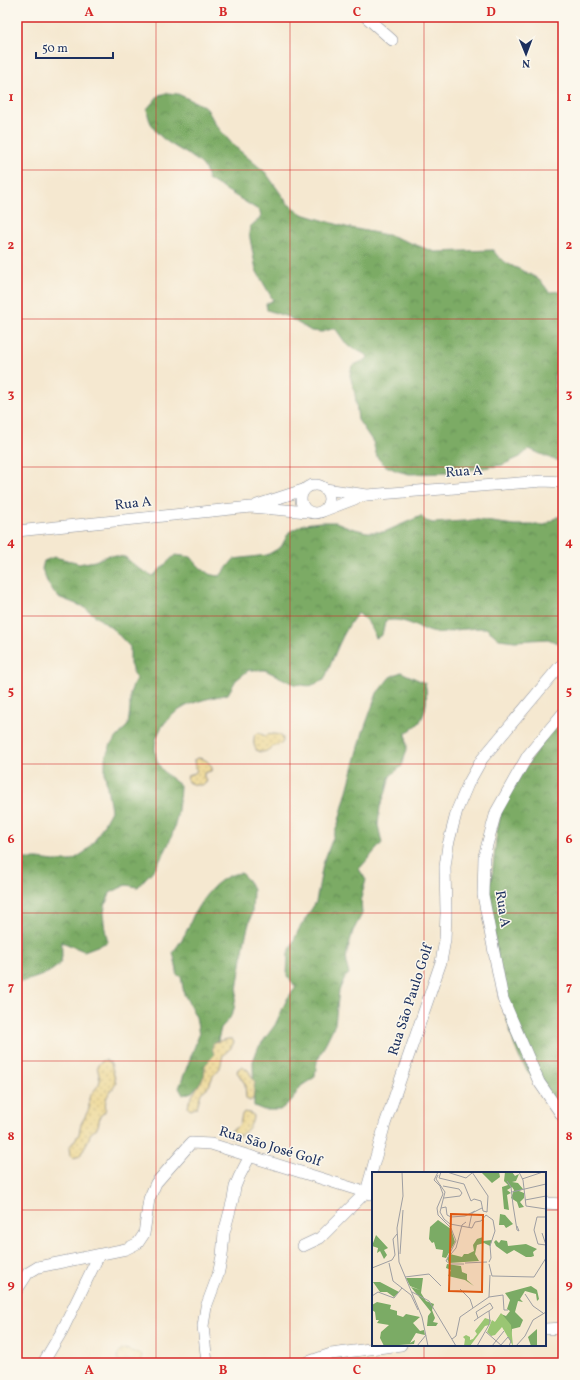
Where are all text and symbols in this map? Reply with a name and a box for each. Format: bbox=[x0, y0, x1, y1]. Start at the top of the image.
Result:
text: A bbox=[84, 4, 94, 22]
text: B bbox=[219, 4, 228, 22]
text: C bbox=[353, 4, 361, 22]
text: D bbox=[486, 4, 496, 22]
scale bar bbox=[36, 34, 113, 60]
north arrow bbox=[506, 34, 546, 74]
text: 50 m bbox=[42, 41, 68, 57]
text: N bbox=[522, 55, 530, 70]
text: 1 bbox=[8, 89, 14, 107]
text: 1 bbox=[566, 89, 572, 107]
text: 2 bbox=[8, 237, 15, 255]
text: 2 bbox=[566, 237, 573, 255]
text: 3 bbox=[8, 386, 15, 404]
text: 3 bbox=[566, 386, 573, 404]
street label: Rua A bbox=[445, 461, 483, 483]
street label: Rua A bbox=[114, 493, 153, 515]
text: 4 bbox=[7, 534, 15, 552]
text: 4 bbox=[565, 534, 573, 552]
text: 5 bbox=[8, 683, 14, 701]
text: 5 bbox=[566, 683, 572, 701]
text: 6 bbox=[7, 831, 15, 849]
text: 6 bbox=[565, 831, 573, 849]
street label: Rua A bbox=[490, 889, 514, 929]
street label: Rua São Paulo Golf bbox=[384, 941, 438, 1058]
text: 7 bbox=[8, 979, 14, 997]
text: 7 bbox=[566, 979, 572, 997]
street label: Rua São José Golf bbox=[216, 1122, 325, 1172]
text: 8 bbox=[7, 1128, 15, 1146]
text: 8 bbox=[565, 1128, 573, 1146]
inset map bbox=[372, 1172, 546, 1346]
text: 9 bbox=[7, 1276, 15, 1294]
text: 9 bbox=[565, 1276, 573, 1294]
text: A bbox=[84, 1362, 94, 1380]
text: B bbox=[219, 1362, 228, 1380]
text: C bbox=[353, 1362, 361, 1380]
text: D bbox=[486, 1362, 496, 1380]

